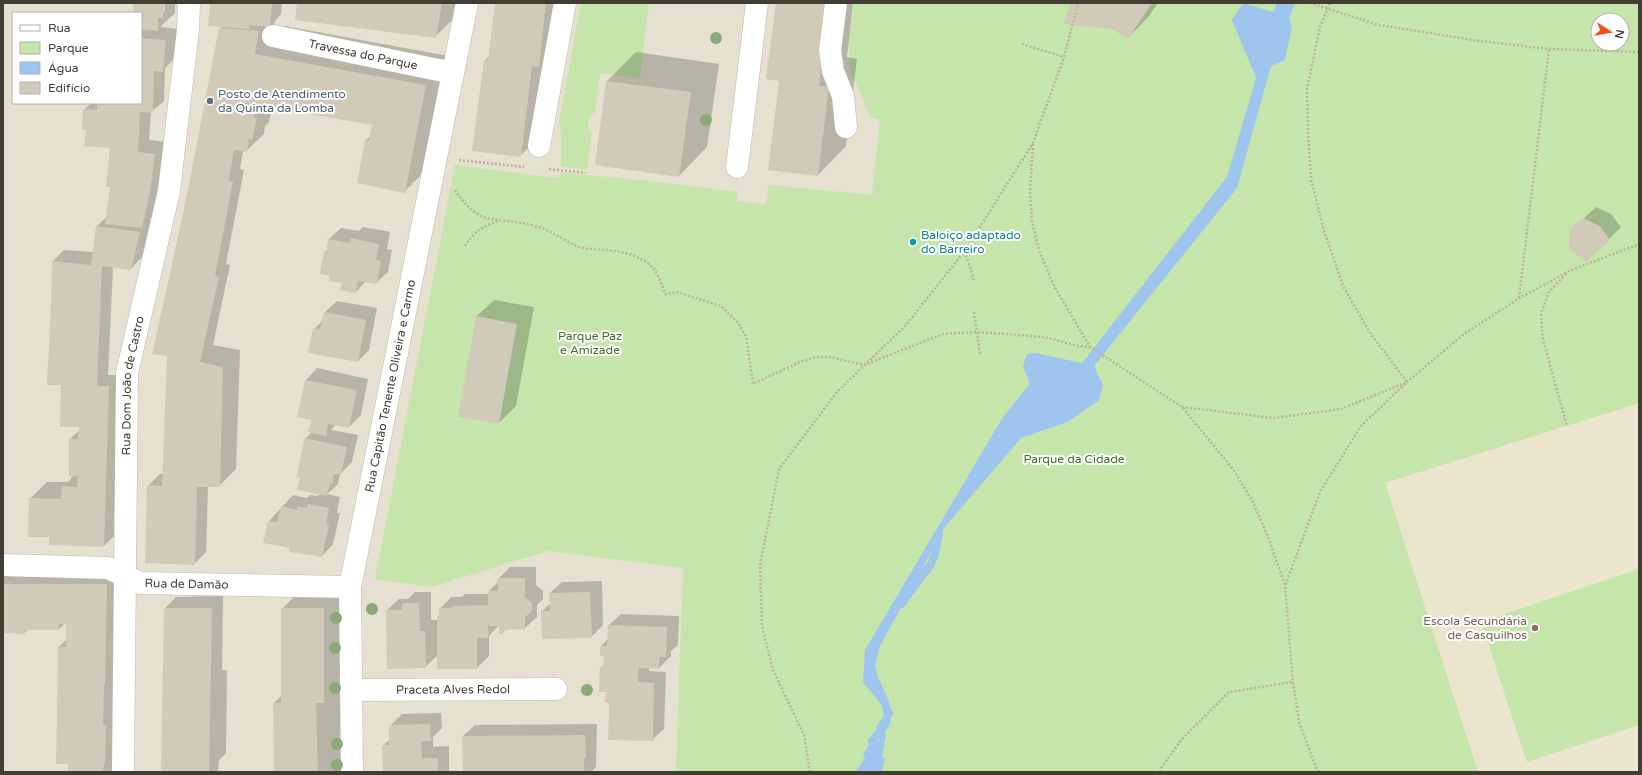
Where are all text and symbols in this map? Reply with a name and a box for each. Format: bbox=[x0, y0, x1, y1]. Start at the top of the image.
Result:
legend bbox=[12, 12, 142, 104]
north arrow bbox=[1590, 12, 1630, 52]
text: Rua bbox=[48, 21, 71, 35]
text: N bbox=[1612, 28, 1627, 40]
street label: Travessa do Parque bbox=[307, 36, 419, 73]
text: Parque bbox=[48, 41, 89, 55]
text: Água bbox=[48, 61, 78, 75]
text: Edifício bbox=[48, 81, 90, 95]
place label: Posto de Atendimento da Quinta da Lomba bbox=[218, 87, 346, 115]
marker: Posto de Atendimento da Quinta da Lomba bbox=[205, 96, 215, 106]
place label: Baloiço adaptado do Barreiro bbox=[921, 228, 1021, 256]
marker: Baloiço adaptado do Barreiro bbox=[908, 237, 918, 247]
street label: Rua Capitão Tenente Oliveira e Carmo bbox=[362, 279, 418, 493]
street label: Rua Dom João de Castro bbox=[119, 315, 147, 455]
park label: Parque Paz e Amizade bbox=[558, 329, 622, 357]
park label: Parque da Cidade bbox=[1023, 452, 1125, 466]
street label: Rua de Damão bbox=[144, 576, 229, 592]
place label: Escola Secundária de Casquilhos bbox=[1423, 614, 1527, 642]
marker: Escola Secundária de Casquilhos bbox=[1530, 623, 1540, 633]
street label: Praceta Alves Redol bbox=[396, 682, 510, 697]

